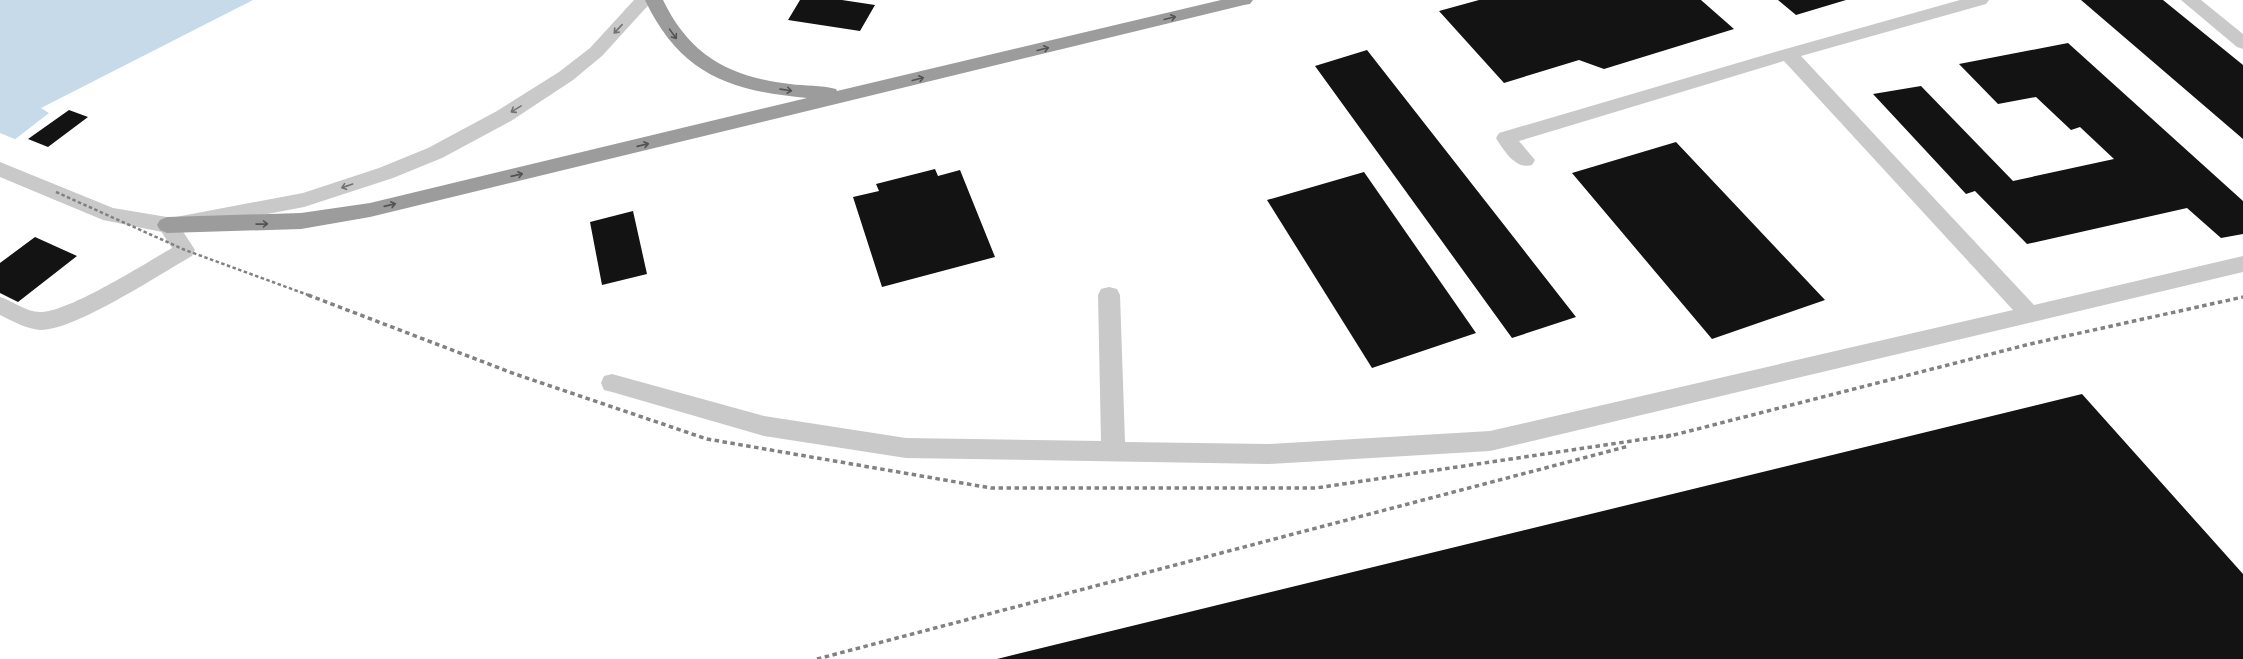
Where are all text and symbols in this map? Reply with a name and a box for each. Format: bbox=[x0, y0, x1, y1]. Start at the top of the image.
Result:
one-way arrow bbox=[1163, 14, 1176, 21]
one-way arrow bbox=[613, 24, 623, 34]
one-way arrow bbox=[669, 28, 677, 39]
one-way arrow bbox=[1036, 44, 1049, 52]
one-way arrow bbox=[911, 75, 924, 83]
one-way arrow bbox=[779, 87, 792, 94]
one-way arrow bbox=[510, 106, 522, 114]
one-way arrow bbox=[636, 141, 649, 148]
one-way arrow bbox=[510, 171, 523, 178]
one-way arrow bbox=[341, 183, 354, 190]
one-way arrow bbox=[383, 201, 396, 208]
one-way arrow bbox=[255, 220, 268, 227]

